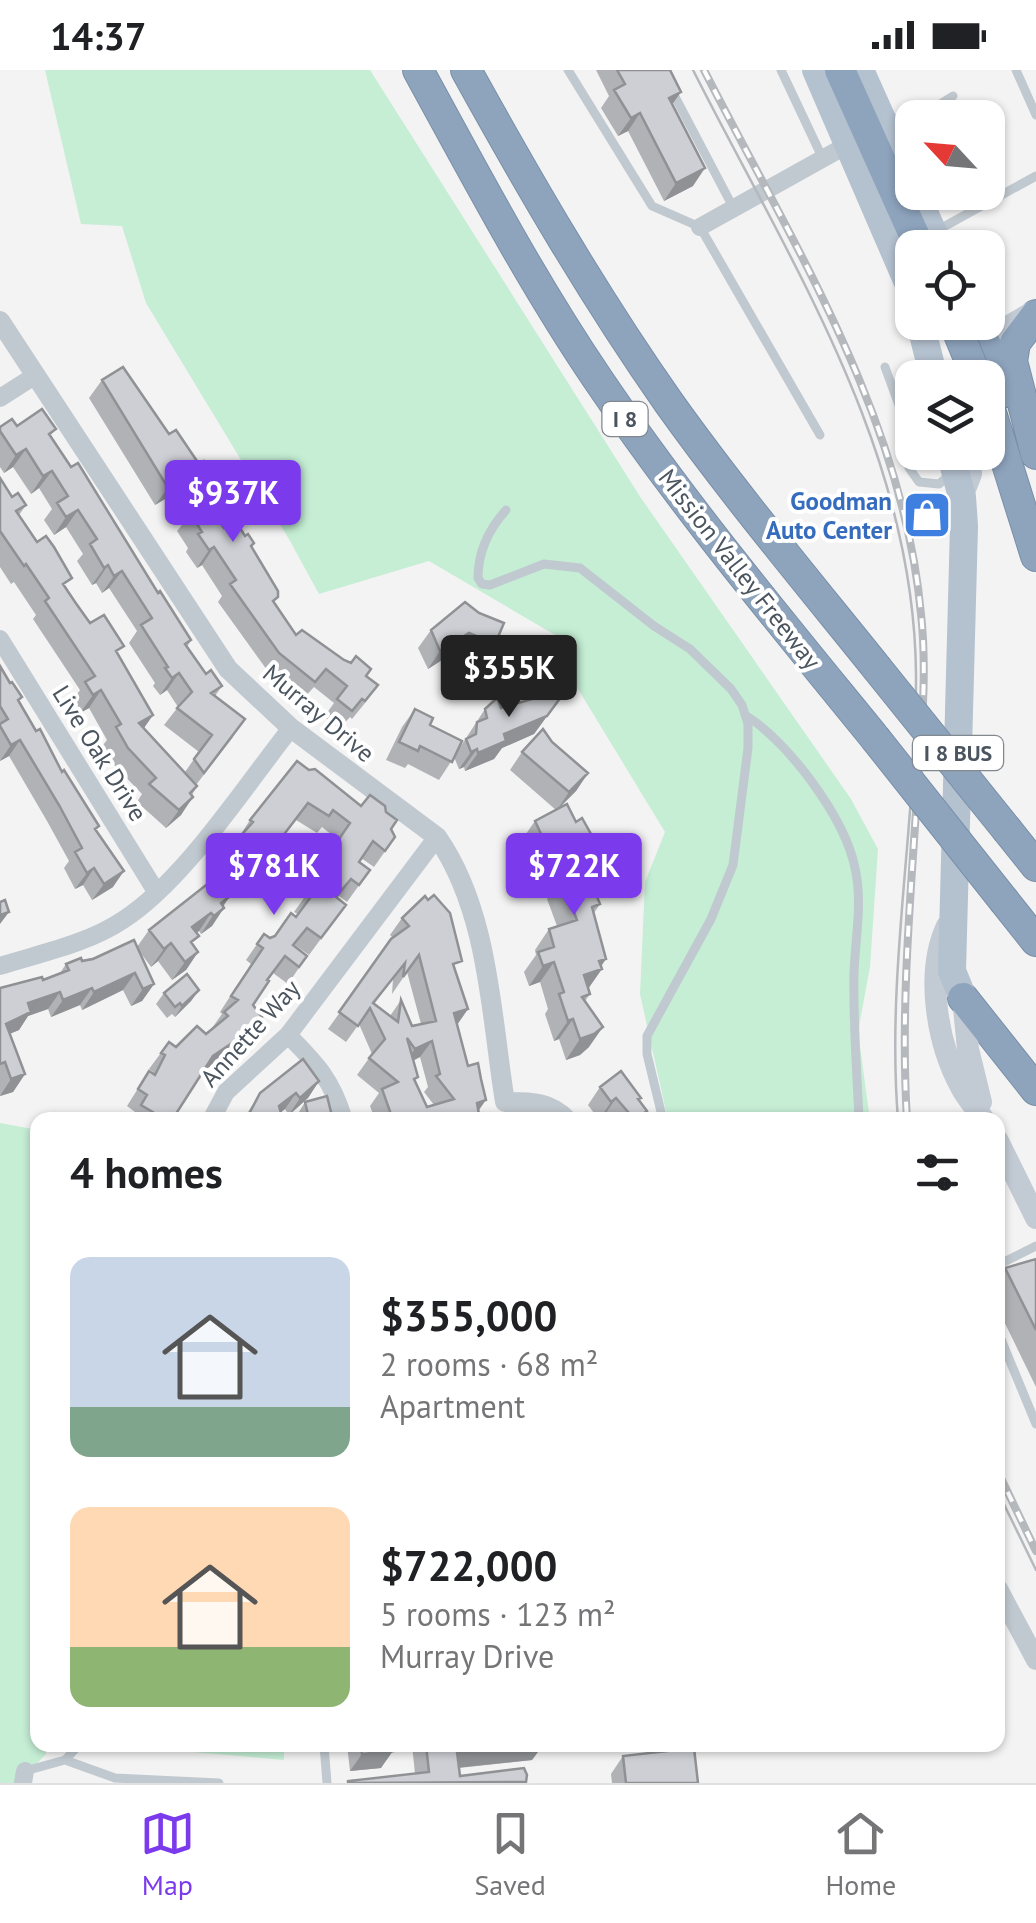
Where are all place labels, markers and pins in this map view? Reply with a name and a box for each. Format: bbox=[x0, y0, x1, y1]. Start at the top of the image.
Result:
pin: $937K bbox=[163, 460, 303, 545]
place label: Goodman Auto Center bbox=[766, 485, 892, 546]
shop icon: Goodman Auto Center bbox=[901, 489, 953, 541]
pin: $355K bbox=[439, 635, 579, 720]
pin: $781K bbox=[204, 833, 344, 918]
pin: $722K bbox=[504, 833, 644, 918]

